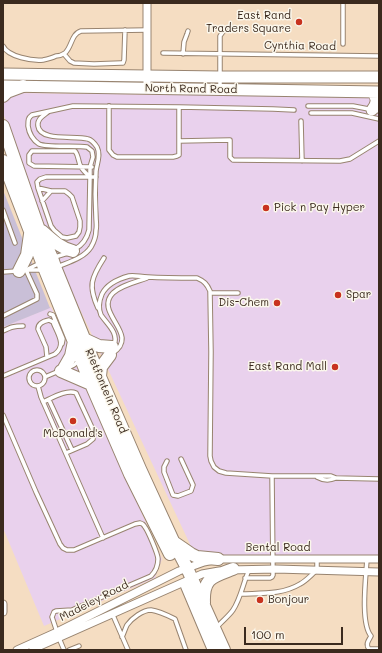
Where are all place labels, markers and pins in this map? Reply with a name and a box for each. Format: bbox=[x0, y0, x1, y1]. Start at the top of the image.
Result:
place label: East Rand Traders Square bbox=[206, 9, 291, 35]
marker: East Rand Traders Square bbox=[294, 17, 304, 27]
place label: Pick n Pay Hyper bbox=[274, 201, 365, 215]
marker: Pick n Pay Hyper bbox=[261, 203, 271, 213]
place label: Spar bbox=[346, 288, 371, 302]
marker: Spar bbox=[333, 290, 343, 300]
place label: Dis-Chem bbox=[218, 296, 269, 310]
marker: Dis-Chem bbox=[272, 298, 282, 308]
place label: East Rand Mall bbox=[249, 360, 327, 374]
marker: East Rand Mall bbox=[330, 362, 340, 372]
marker: McDonald's bbox=[68, 416, 78, 426]
place label: McDonald's bbox=[43, 427, 103, 441]
place label: Bonjour bbox=[268, 593, 309, 607]
marker: Bonjour bbox=[255, 595, 265, 605]

